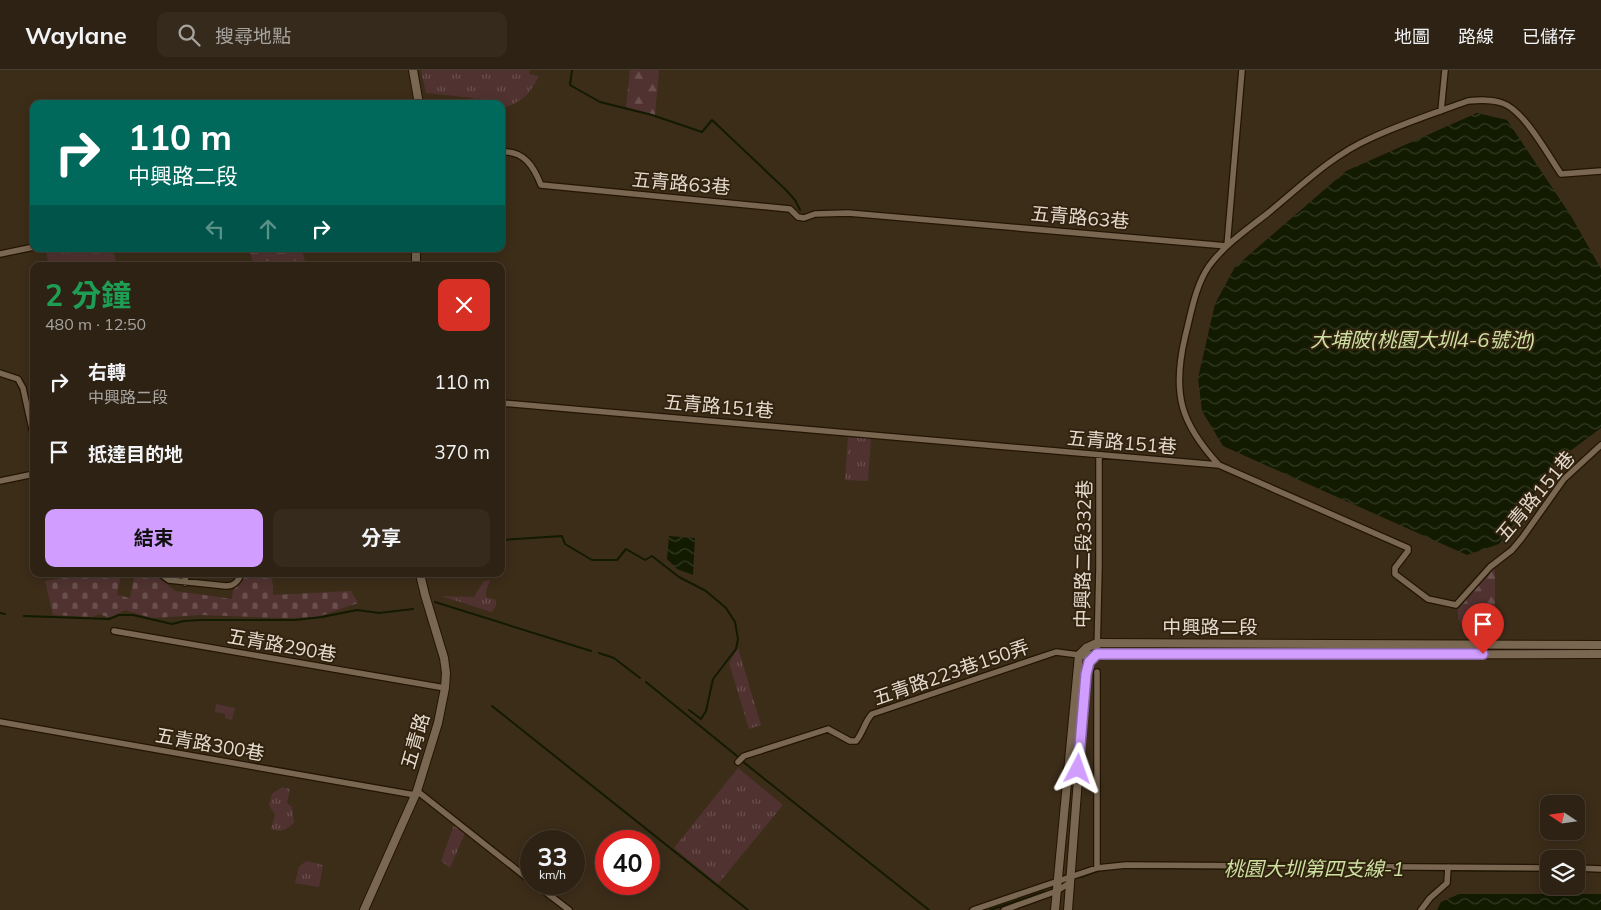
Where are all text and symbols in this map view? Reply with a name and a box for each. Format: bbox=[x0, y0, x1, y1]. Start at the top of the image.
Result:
search box bbox=[157, 12, 507, 57]
text: Waylane bbox=[25, 20, 127, 50]
icon: search bbox=[175, 21, 203, 49]
text: 搜尋地點 bbox=[215, 24, 291, 48]
text: 地圖 bbox=[1394, 25, 1430, 48]
text: 路線 bbox=[1458, 25, 1494, 48]
text: 已儲存 bbox=[1522, 25, 1576, 48]
text: 110 m bbox=[128, 115, 232, 159]
icon: right bbox=[45, 120, 110, 185]
text: 中興路二段 bbox=[128, 162, 238, 190]
street label: 五青路63巷 bbox=[631, 167, 731, 199]
street label: 五青路63巷 bbox=[1030, 201, 1130, 233]
icon: left bbox=[201, 215, 229, 243]
icon: ahead bbox=[254, 215, 282, 243]
icon: right bbox=[307, 215, 335, 243]
text: 2 分鐘 bbox=[45, 276, 131, 314]
button: close bbox=[438, 279, 490, 331]
text: 480 m · 12:50 bbox=[45, 314, 146, 334]
water label: 大埔陂(桃園大圳4-6號池) bbox=[1310, 327, 1536, 352]
text: 右轉 bbox=[88, 360, 126, 384]
icon: right bbox=[45, 368, 73, 396]
text: 110 m bbox=[434, 370, 490, 394]
text: 中興路二段 bbox=[88, 387, 168, 407]
street label: 五青路151巷 bbox=[663, 389, 775, 423]
street label: 五青路151巷 bbox=[1066, 425, 1178, 459]
icon: arrive bbox=[45, 438, 73, 466]
text: 370 m bbox=[434, 440, 490, 464]
text: 抵達目的地 bbox=[88, 442, 183, 466]
street label: 五青路151巷 bbox=[1490, 446, 1580, 546]
street label: 中興路二段332巷 bbox=[1070, 480, 1096, 628]
button: 結束 bbox=[45, 509, 263, 567]
button: 分享 bbox=[273, 509, 490, 567]
pin bbox=[1462, 603, 1504, 654]
icon: arrive bbox=[1469, 610, 1497, 638]
street label: 中興路二段 bbox=[1162, 615, 1258, 639]
street label: 五青路290巷 bbox=[226, 624, 338, 666]
street label: 五青路223巷150弄 bbox=[870, 634, 1032, 710]
street label: 五青路 bbox=[396, 710, 434, 772]
street label: 五青路300巷 bbox=[154, 723, 266, 765]
position arrow bbox=[1051, 742, 1103, 794]
north arrow bbox=[1540, 795, 1585, 840]
map controls bbox=[1540, 795, 1585, 895]
speed limit sign: 40 bbox=[595, 830, 660, 895]
text: 33 bbox=[537, 841, 568, 872]
button: layers bbox=[1540, 850, 1585, 895]
water label: 桃園大圳第四支線-1 bbox=[1224, 856, 1404, 881]
text: km/h bbox=[539, 867, 566, 882]

